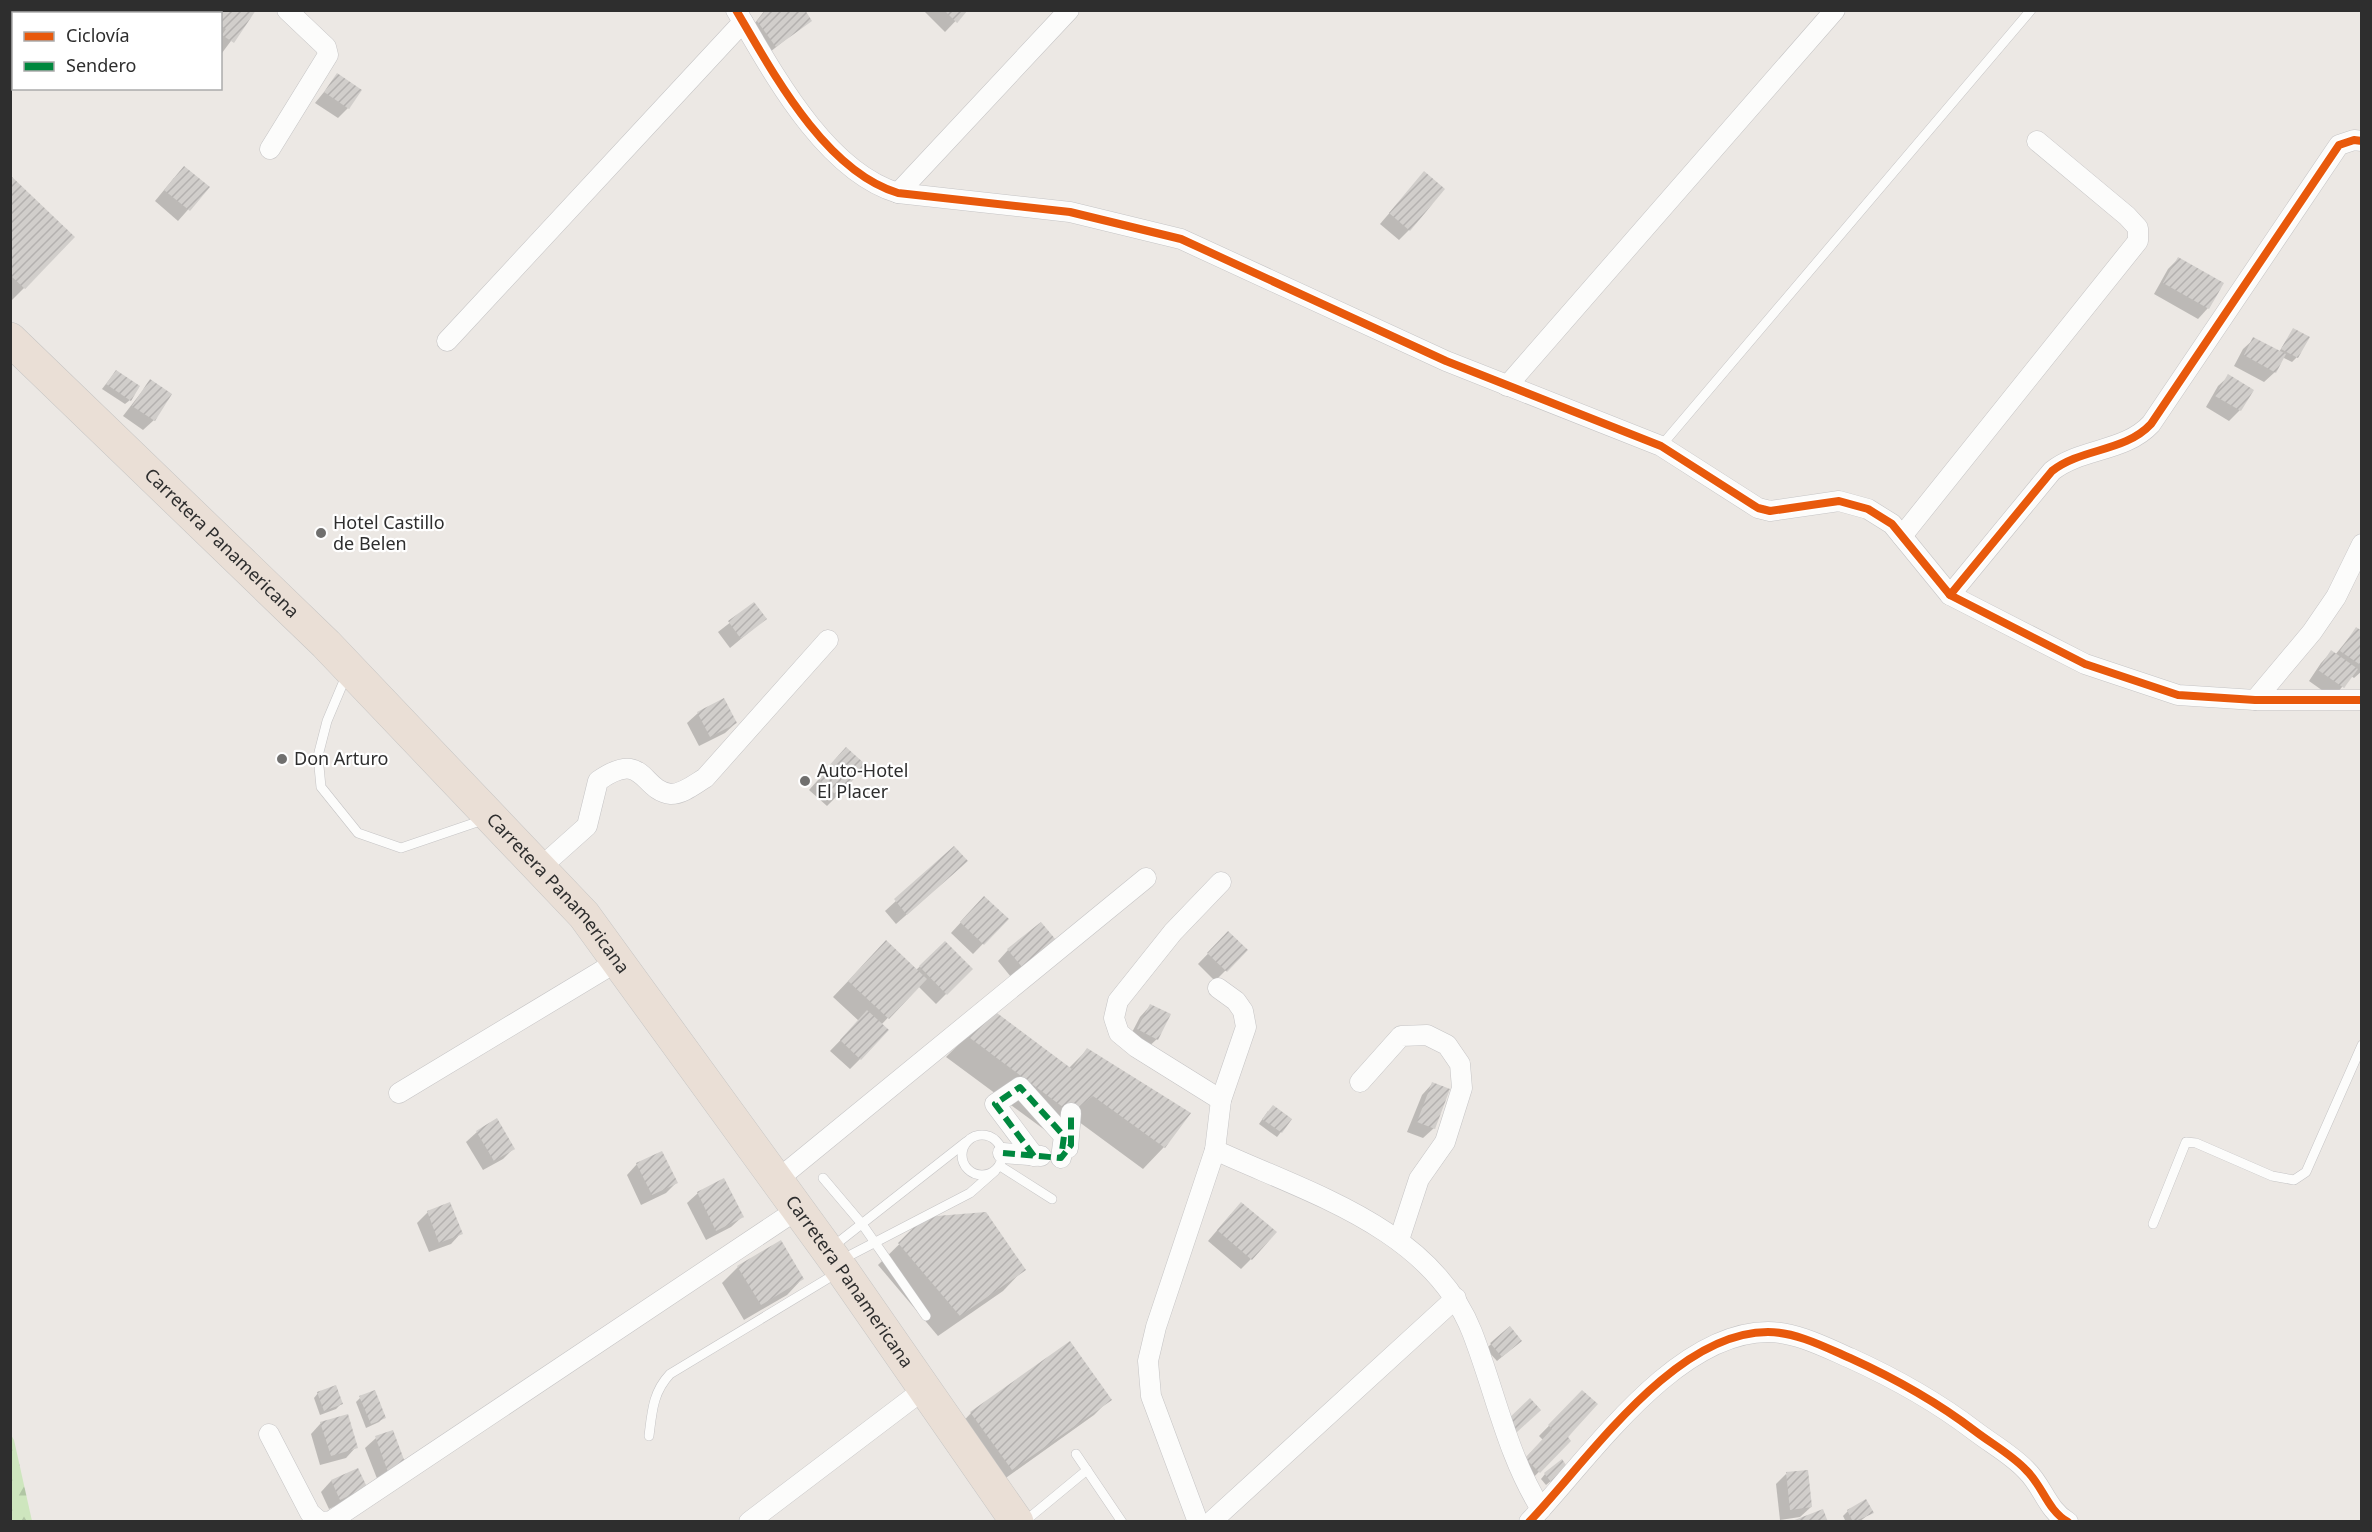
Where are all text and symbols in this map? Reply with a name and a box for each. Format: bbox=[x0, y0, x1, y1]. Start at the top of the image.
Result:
legend bbox=[12, 12, 222, 90]
text: Ciclovía bbox=[66, 23, 130, 47]
text: Sendero bbox=[66, 53, 136, 77]
street label: Carretera Panamericana bbox=[140, 462, 305, 623]
place label: Hotel Castillo de Belen bbox=[333, 510, 445, 555]
marker: Hotel Castillo de Belen bbox=[314, 526, 328, 540]
place label: Don Arturo bbox=[294, 746, 388, 770]
marker: Don Arturo bbox=[275, 752, 289, 766]
place label: Auto-Hotel El Placer bbox=[817, 758, 908, 803]
marker: Auto-Hotel El Placer bbox=[798, 774, 812, 788]
street label: Carretera Panamericana bbox=[482, 807, 635, 978]
street label: Carretera Panamericana bbox=[781, 1190, 919, 1372]

